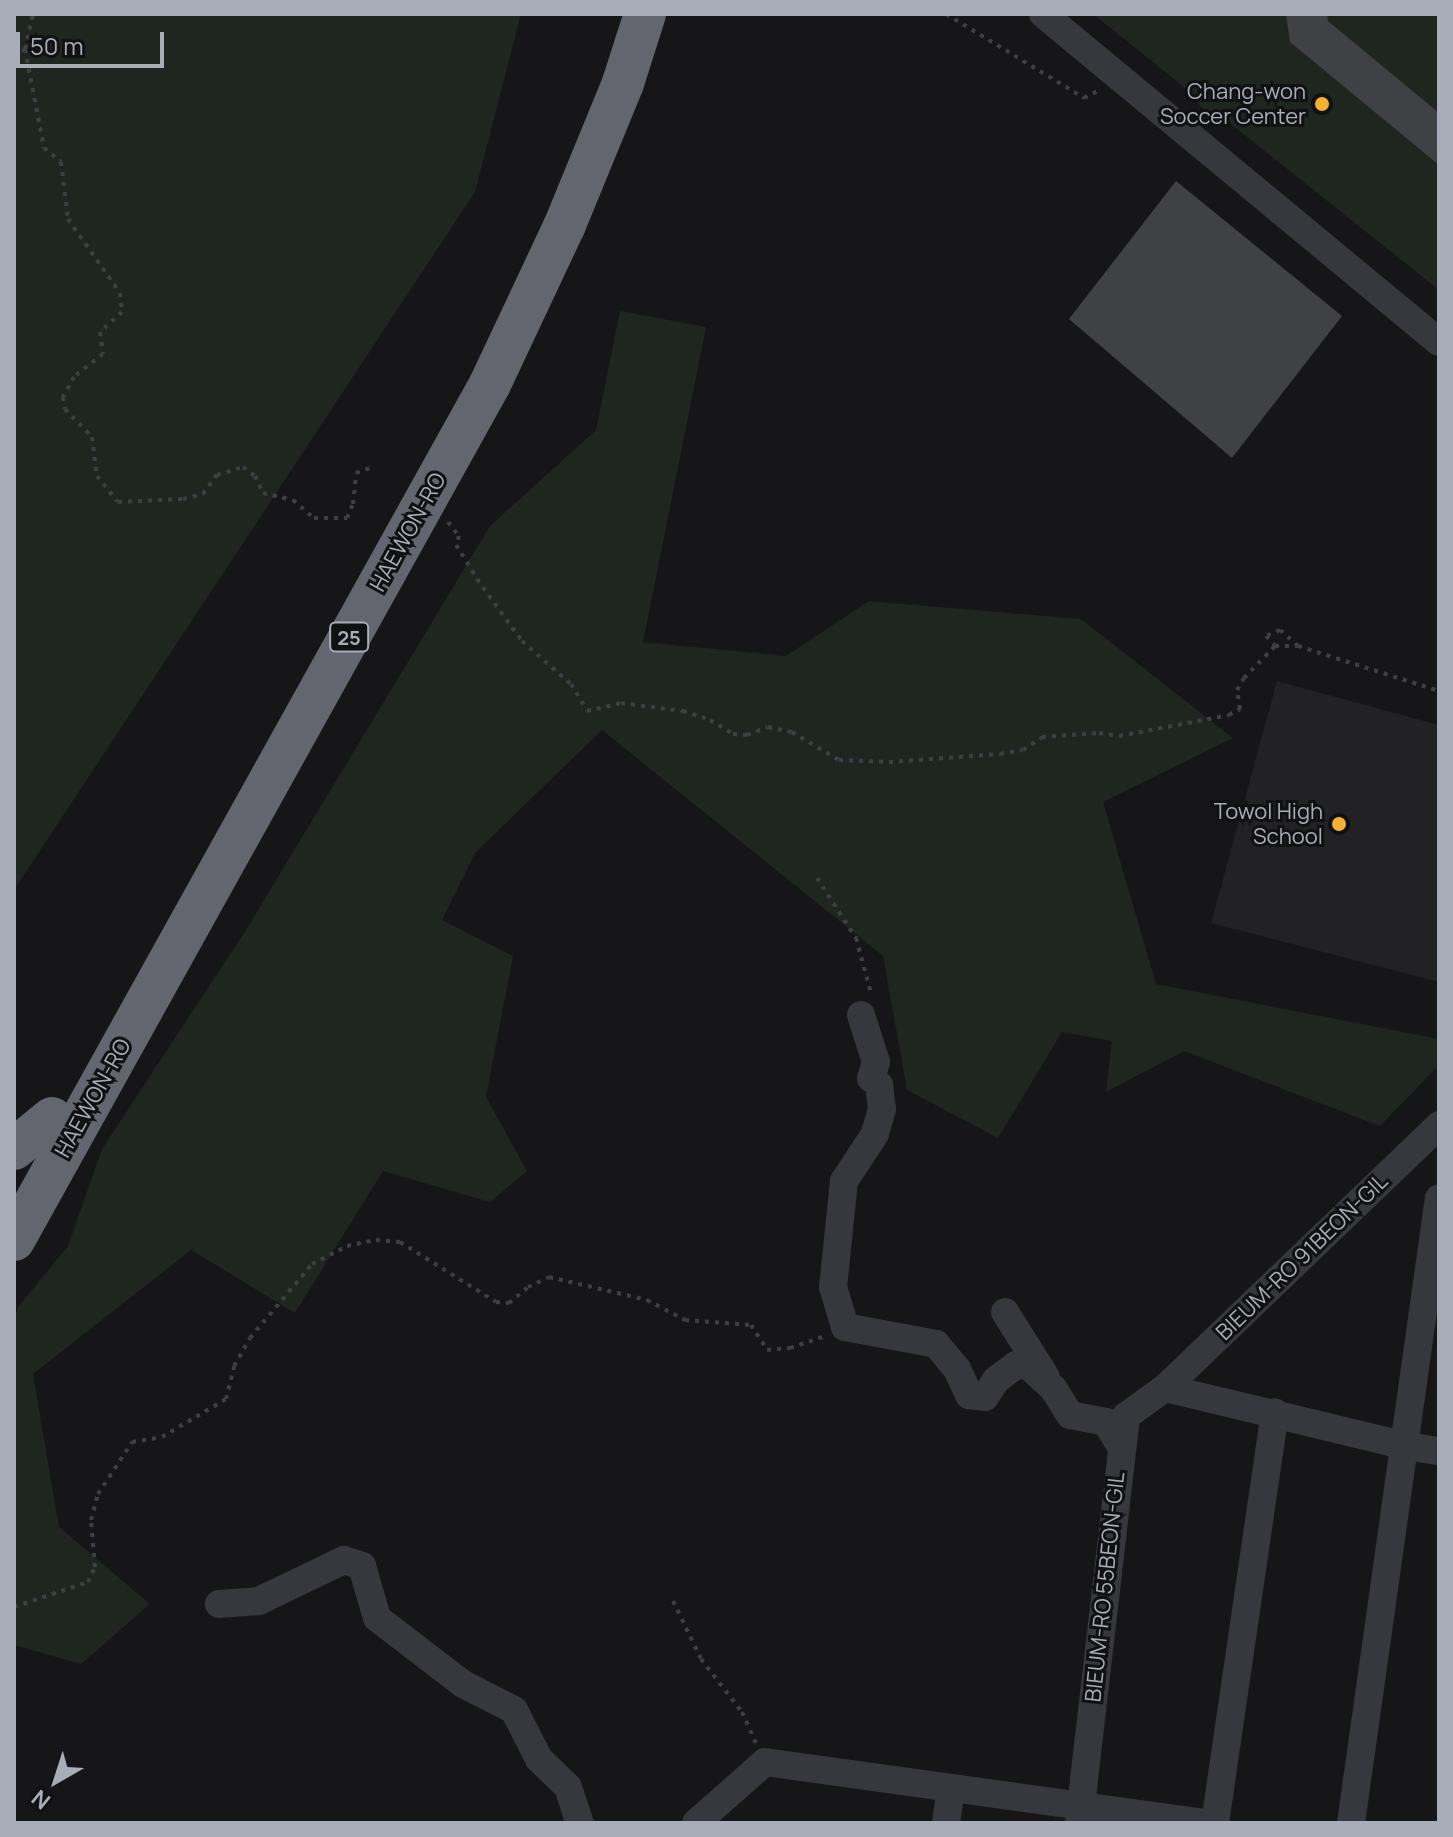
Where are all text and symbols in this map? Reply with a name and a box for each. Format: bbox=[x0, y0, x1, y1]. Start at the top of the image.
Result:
scale bar bbox=[20, 16, 168, 66]
text: 50 m bbox=[30, 29, 84, 62]
place label: Chang-won Soccer Center bbox=[1160, 78, 1306, 130]
marker: Chang-won Soccer Center bbox=[1313, 95, 1331, 113]
street label: HAEWON-RO bbox=[365, 468, 451, 596]
road number: 25 bbox=[329, 621, 369, 653]
place label: Towol High School bbox=[1214, 798, 1323, 850]
marker: Towol High School bbox=[1330, 815, 1348, 833]
street label: HAEWON-RO bbox=[50, 1034, 136, 1162]
street label: BIEUM-RO 91BEON-GIL bbox=[1211, 1168, 1393, 1346]
street label: BIEUM-RO 55BEON-GIL bbox=[1080, 1471, 1130, 1703]
north arrow bbox=[16, 1741, 96, 1821]
text: N bbox=[25, 1783, 56, 1816]

